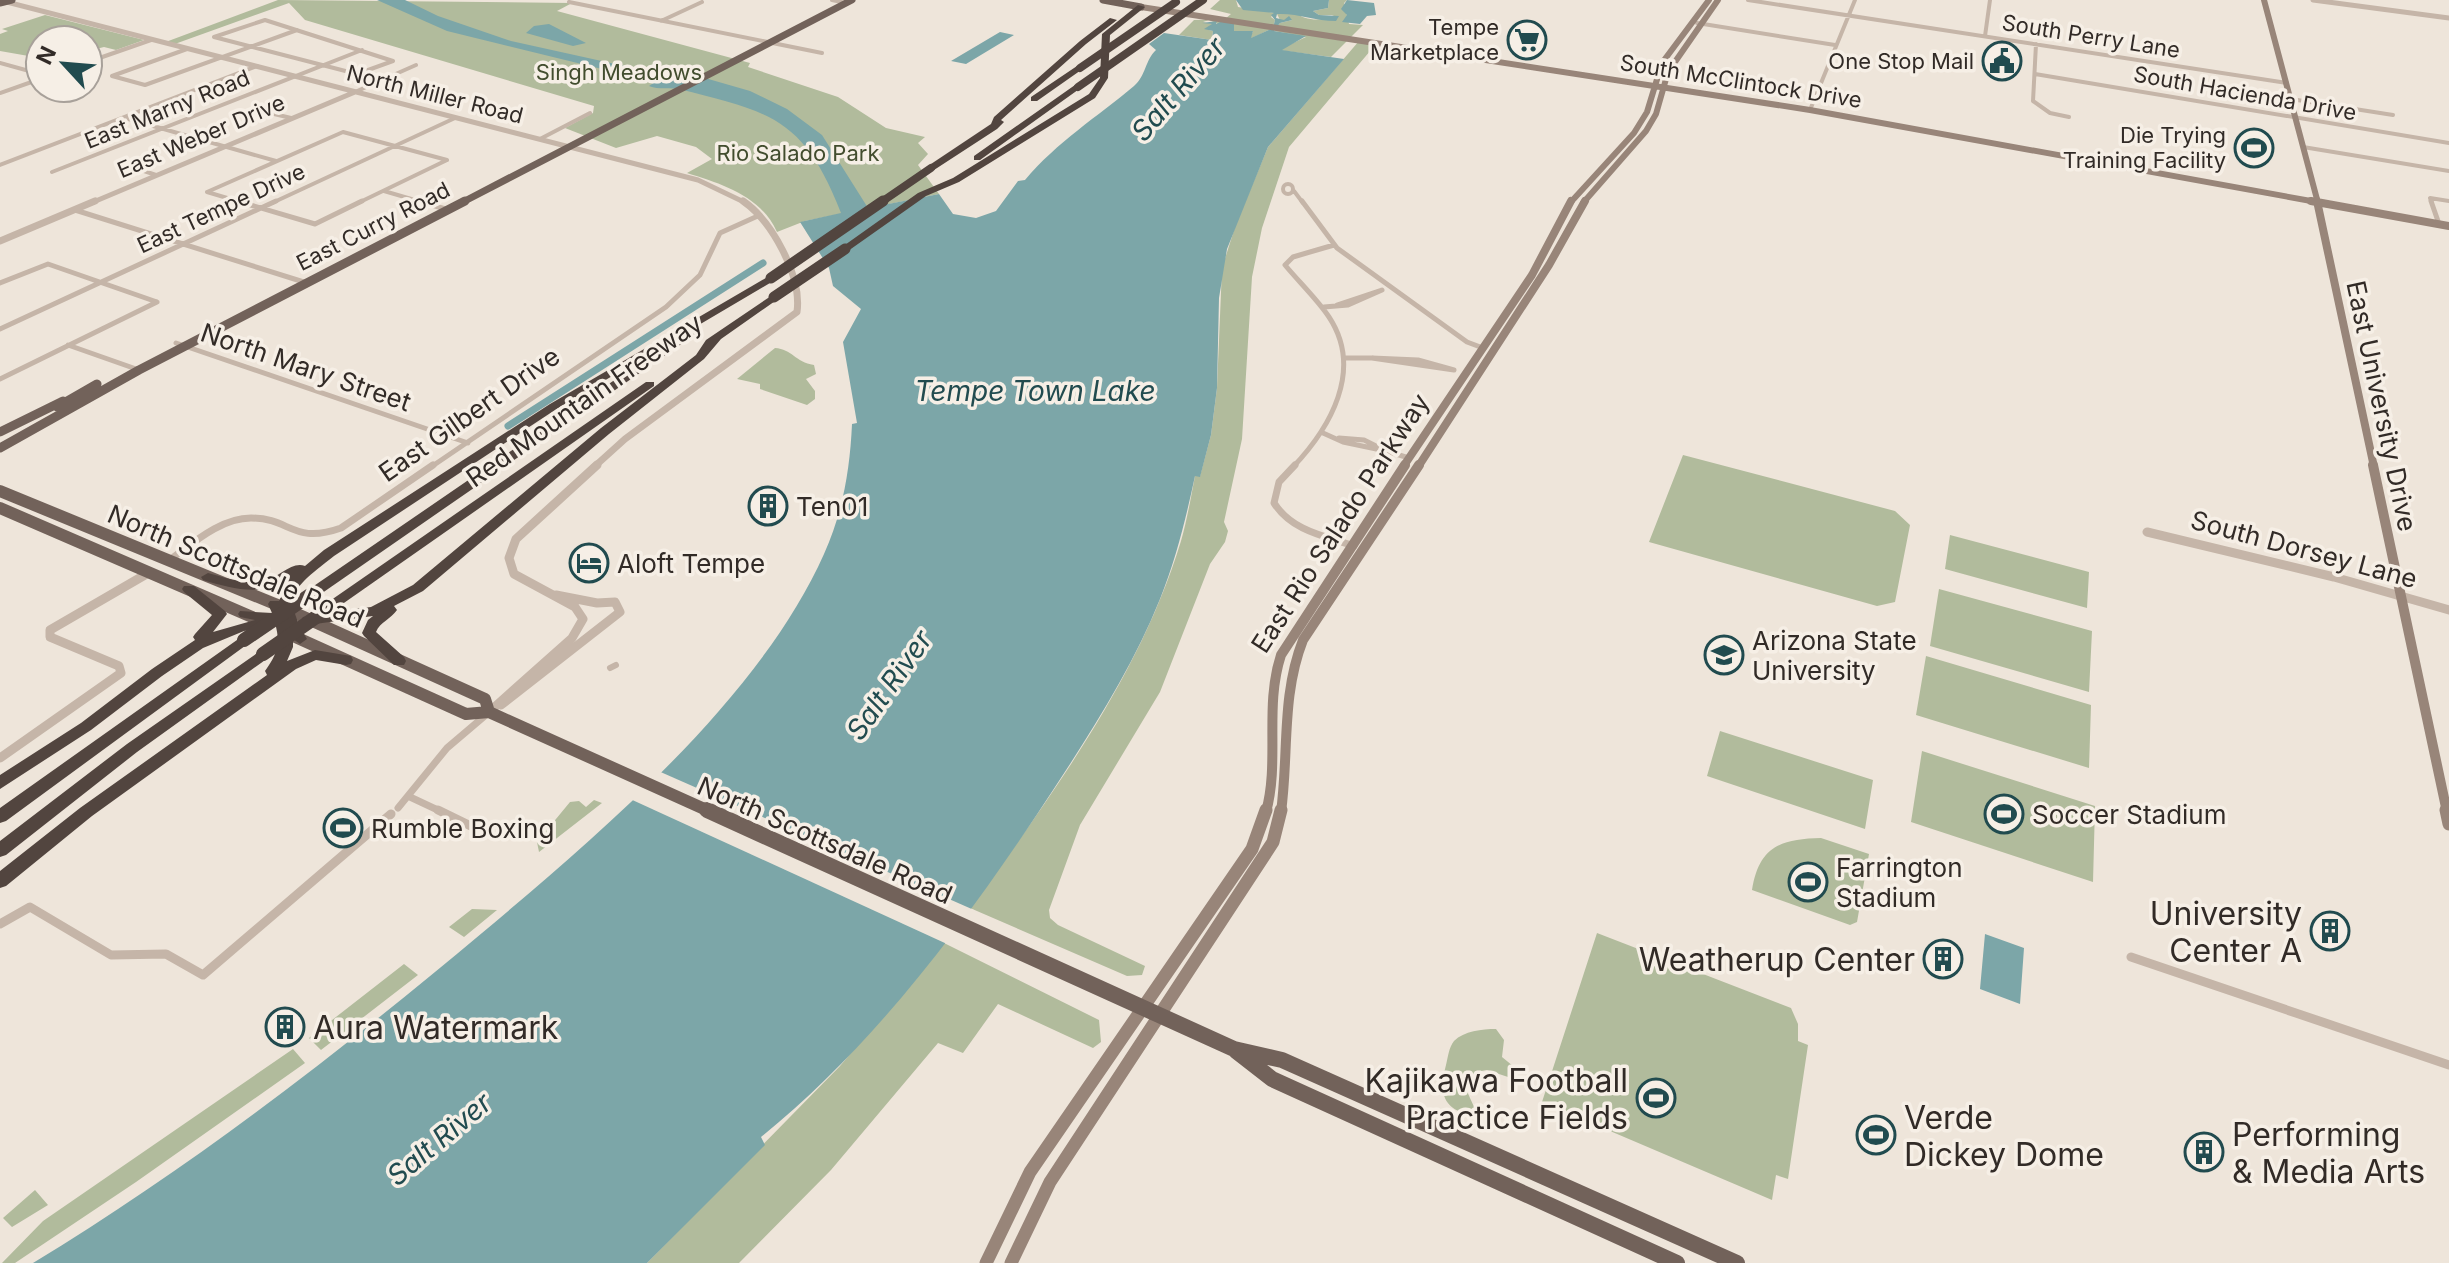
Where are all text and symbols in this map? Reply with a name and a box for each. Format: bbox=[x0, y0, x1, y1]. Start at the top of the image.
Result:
street label: South Perry Lane bbox=[2000, 9, 2182, 63]
place label: Tempe Marketplace bbox=[1370, 14, 1499, 65]
supermarket icon: Tempe Marketplace bbox=[1506, 19, 1548, 61]
north arrow bbox=[24, 24, 104, 104]
water label: Salt River bbox=[1124, 29, 1233, 148]
public building icon: One Stop Mail bbox=[1981, 40, 2023, 82]
text: N bbox=[31, 42, 61, 68]
place label: One Stop Mail bbox=[1828, 48, 1974, 74]
street label: South McClintock Drive bbox=[1618, 49, 1864, 113]
street label: North Miller Road bbox=[344, 59, 526, 129]
park label: Singh Meadows bbox=[536, 59, 702, 85]
street label: South Hacienda Drive bbox=[2132, 61, 2358, 125]
street label: East Marny Road bbox=[81, 64, 253, 154]
street label: East Weber Drive bbox=[113, 89, 289, 183]
place label: Die Trying Training Facility bbox=[2063, 122, 2226, 173]
sports icon: Die Trying Training Facility bbox=[2233, 127, 2275, 169]
park label: Rio Salado Park bbox=[717, 140, 879, 166]
street label: East Tempe Drive bbox=[133, 158, 309, 258]
street label: East Curry Road bbox=[292, 176, 454, 276]
street label: East University Drive bbox=[2340, 278, 2424, 534]
street label: Red Mountain Freeway bbox=[460, 307, 708, 493]
street label: North Mary Street bbox=[197, 317, 415, 417]
street label: East Gilbert Drive bbox=[373, 340, 565, 488]
water label: Tempe Town Lake bbox=[914, 374, 1156, 408]
street label: East Rio Salado Parkway bbox=[1245, 388, 1435, 658]
building icon: Ten01 bbox=[747, 485, 789, 527]
place label: Ten01 bbox=[796, 491, 868, 522]
street label: North Scottsdale Road bbox=[103, 498, 369, 634]
street label: South Dorsey Lane bbox=[2187, 504, 2421, 594]
hotel icon: Aloft Tempe bbox=[568, 542, 610, 584]
place label: Aloft Tempe bbox=[617, 548, 765, 579]
water label: Salt River bbox=[839, 622, 940, 746]
place label: Arizona State University bbox=[1752, 625, 1917, 686]
school or university icon: Arizona State University bbox=[1703, 634, 1745, 676]
street label: North Scottsdale Road bbox=[693, 770, 957, 910]
sports icon: Soccer Stadium bbox=[1983, 793, 2025, 835]
place label: Soccer Stadium bbox=[2032, 799, 2227, 830]
sports icon: Rumble Boxing bbox=[322, 807, 364, 849]
place label: Rumble Boxing bbox=[371, 813, 554, 844]
place label: Farrington Stadium bbox=[1836, 852, 1963, 913]
sports icon: Farrington Stadium bbox=[1787, 861, 1829, 903]
place label: University Center A bbox=[2150, 894, 2302, 970]
building icon: University Center A bbox=[2309, 910, 2351, 952]
building icon: Weatherup Center bbox=[1922, 938, 1964, 980]
place label: Weatherup Center bbox=[1639, 940, 1915, 979]
building icon: Aura Watermark bbox=[264, 1006, 306, 1048]
place label: Aura Watermark bbox=[313, 1008, 559, 1047]
place label: Kajikawa Football Practice Fields bbox=[1365, 1061, 1628, 1137]
sports icon: Kajikawa Football Practice Fields bbox=[1635, 1077, 1677, 1119]
water label: Salt River bbox=[380, 1085, 499, 1193]
place label: Verde Dickey Dome bbox=[1904, 1098, 2104, 1174]
sports icon: Verde Dickey Dome bbox=[1855, 1114, 1897, 1156]
place label: Performing & Media Arts bbox=[2232, 1115, 2425, 1191]
building icon: Performing & Media Arts bbox=[2183, 1131, 2225, 1173]

